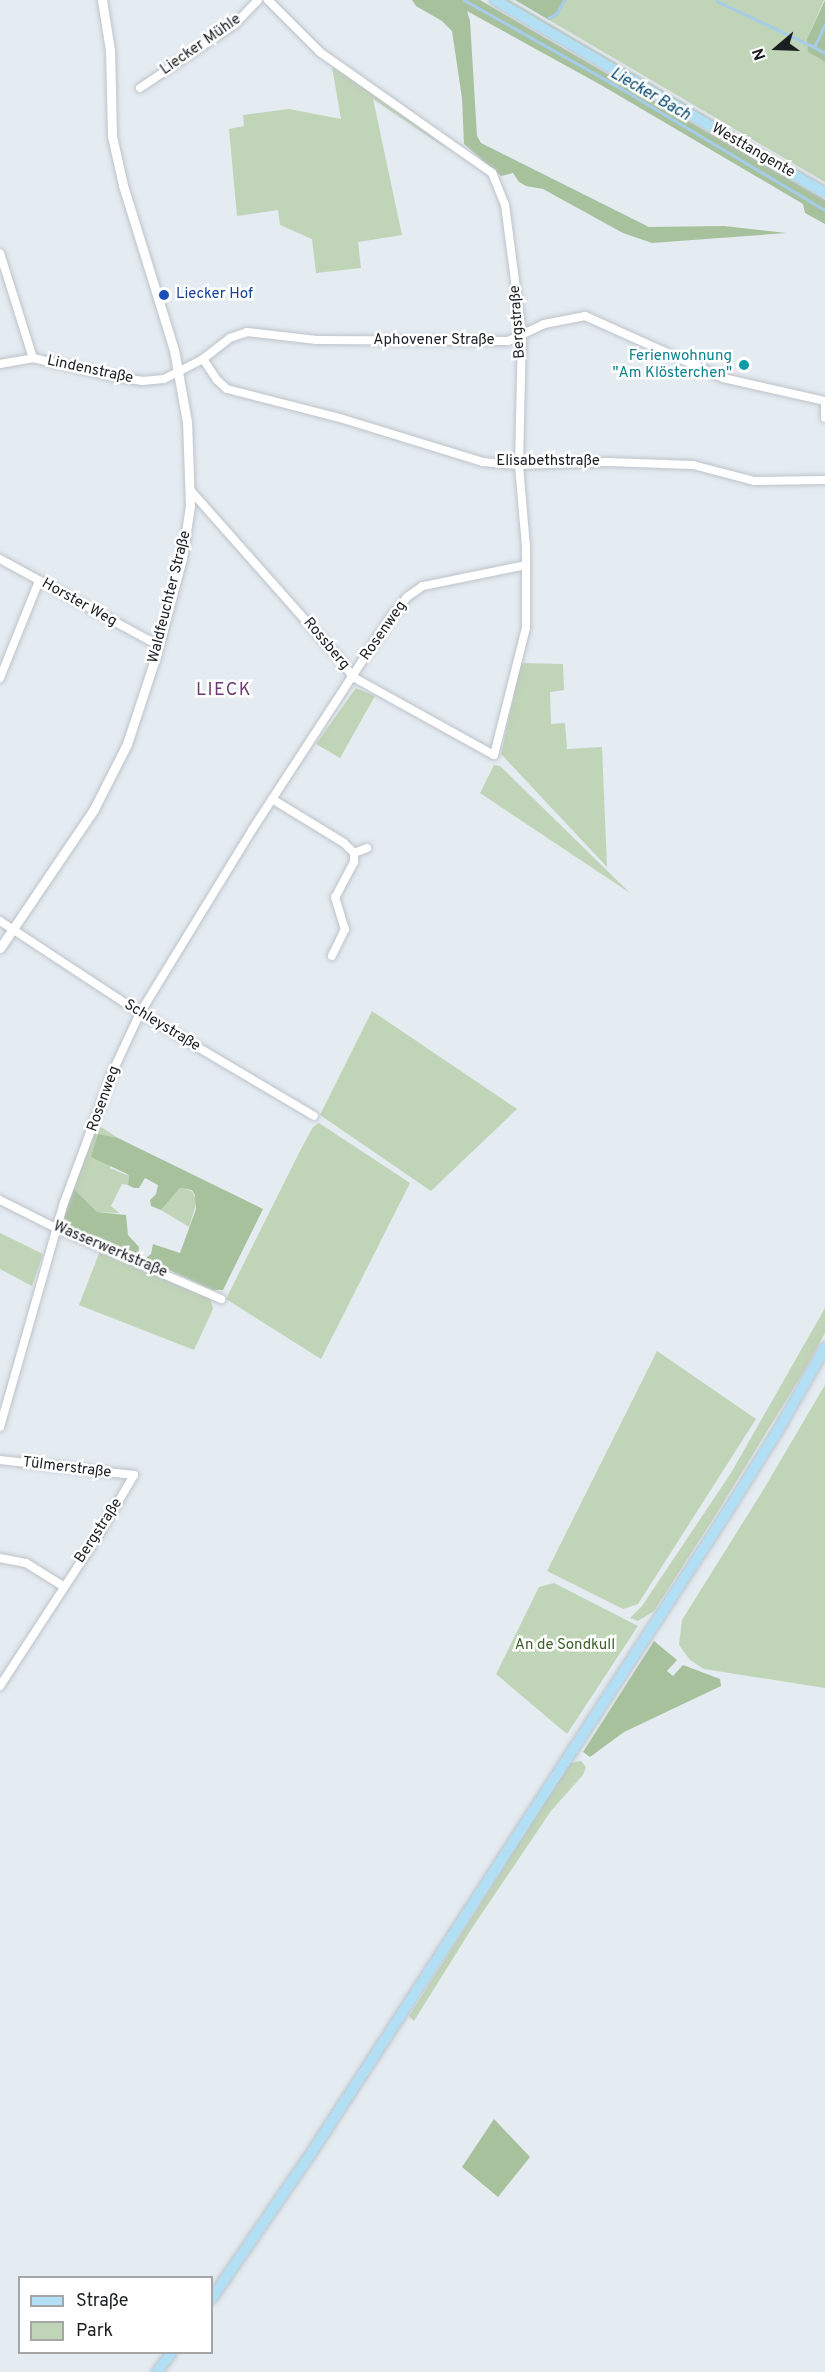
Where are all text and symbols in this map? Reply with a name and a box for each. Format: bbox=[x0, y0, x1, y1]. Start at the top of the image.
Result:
street label: Liecker Mühle bbox=[157, 11, 245, 79]
north arrow bbox=[747, 18, 807, 78]
text: N bbox=[749, 45, 771, 63]
water label: Liecker Bach bbox=[607, 64, 693, 126]
street label: Westtangente bbox=[708, 120, 798, 182]
street label: Bergstraße bbox=[506, 285, 530, 359]
place label: Liecker Hof bbox=[176, 286, 253, 304]
marker: Liecker Hof bbox=[157, 288, 171, 302]
street label: Aphovener Straße bbox=[373, 332, 495, 350]
place label: Ferienwohnung "Am Klösterchen" bbox=[613, 347, 732, 382]
street label: Lindenstraße bbox=[45, 352, 135, 388]
marker: Ferienwohnung "Am Klösterchen" bbox=[737, 358, 751, 372]
street label: Elisabethstraße bbox=[496, 453, 600, 471]
street label: Waldfeuchter Straße bbox=[145, 529, 195, 665]
street label: Horster Weg bbox=[38, 575, 120, 631]
street label: Rosenweg bbox=[357, 598, 411, 664]
street label: Rossberg bbox=[299, 614, 353, 674]
district label: LIECK bbox=[196, 680, 252, 702]
street label: Schleystraße bbox=[121, 996, 203, 1056]
street label: Rosenweg bbox=[84, 1064, 124, 1134]
street label: Wasserwerkstraße bbox=[50, 1218, 170, 1282]
street label: Tülmerstraße bbox=[22, 1454, 112, 1482]
street label: Bergstraße bbox=[71, 1495, 127, 1567]
park label: An de Sondkull bbox=[515, 1637, 615, 1655]
legend bbox=[18, 2276, 213, 2354]
text: Straße bbox=[76, 2290, 128, 2313]
text: Park bbox=[76, 2320, 113, 2343]

